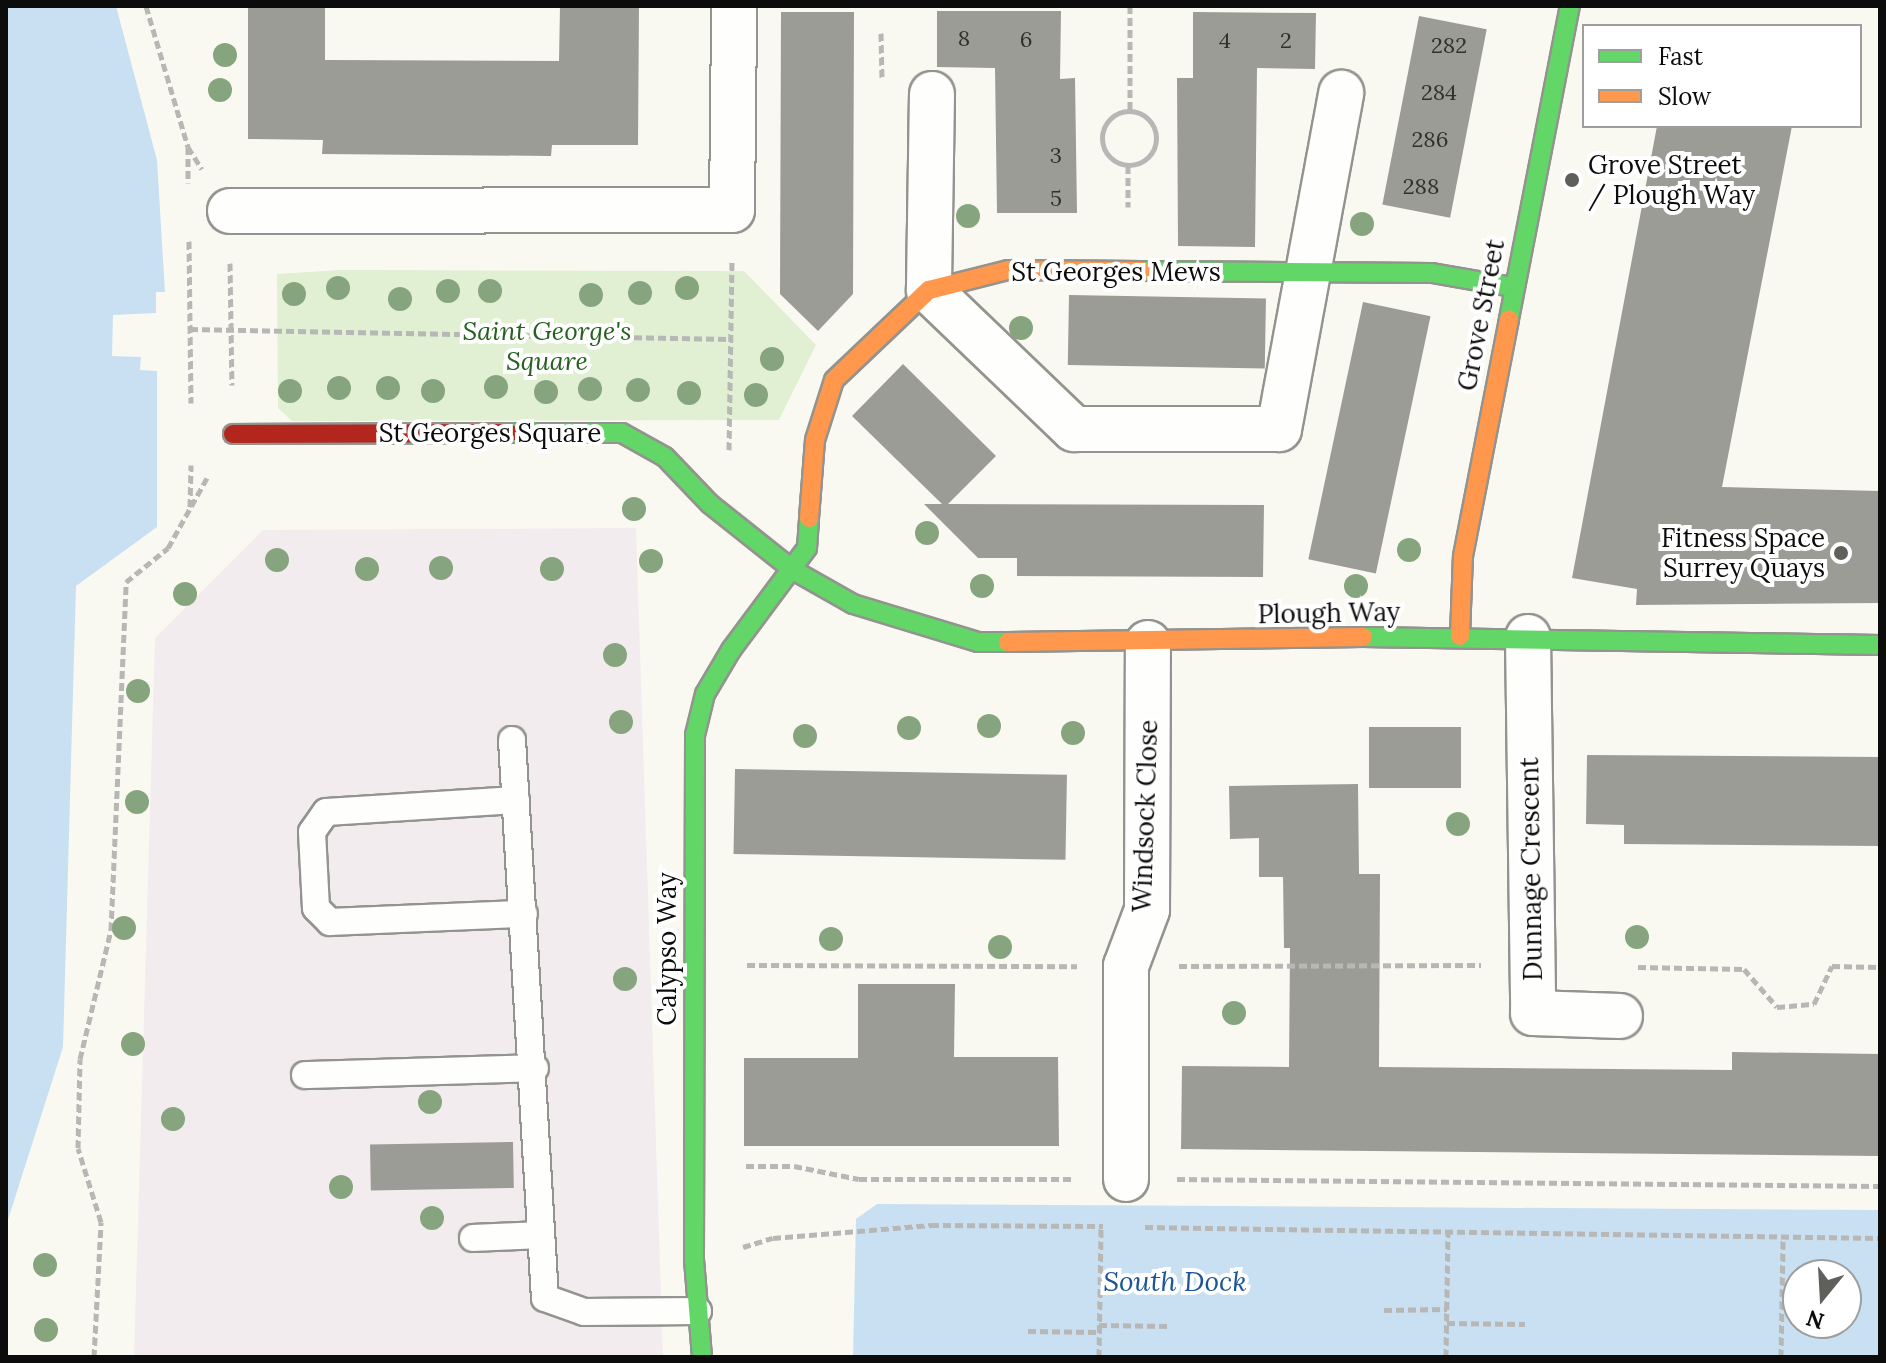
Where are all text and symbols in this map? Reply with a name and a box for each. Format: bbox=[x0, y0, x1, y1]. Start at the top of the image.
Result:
legend bbox=[1582, 24, 1862, 128]
house number: 8 bbox=[958, 26, 970, 52]
house number: 6 bbox=[1020, 27, 1032, 53]
house number: 4 bbox=[1219, 28, 1231, 54]
house number: 2 bbox=[1280, 28, 1292, 54]
house number: 282 bbox=[1431, 33, 1467, 59]
text: Fast bbox=[1658, 41, 1703, 72]
house number: 284 bbox=[1421, 80, 1457, 106]
text: Slow bbox=[1658, 81, 1711, 112]
house number: 286 bbox=[1412, 127, 1448, 153]
house number: 3 bbox=[1050, 143, 1062, 169]
place label: Grove Street / Plough Way bbox=[1588, 149, 1755, 210]
marker: Grove Street / Plough Way bbox=[1563, 171, 1581, 189]
house number: 288 bbox=[1403, 174, 1439, 200]
house number: 5 bbox=[1050, 186, 1062, 212]
street label: Grove Street bbox=[1451, 237, 1511, 393]
street label: St Georges Mews bbox=[1011, 256, 1221, 288]
park label: Saint George's Square bbox=[463, 315, 631, 376]
street label: St Georges Square bbox=[379, 417, 601, 449]
place label: Fitness Space Surrey Quays bbox=[1661, 522, 1825, 584]
marker: Fitness Space Surrey Quays bbox=[1832, 544, 1850, 562]
street label: Plough Way bbox=[1257, 596, 1401, 630]
street label: Windsock Close bbox=[1126, 719, 1164, 913]
street label: Dunnage Crescent bbox=[1513, 757, 1549, 981]
street label: Calypso Way bbox=[651, 872, 683, 1026]
north arrow bbox=[1782, 1259, 1862, 1339]
water label: South Dock bbox=[1103, 1264, 1247, 1298]
text: N bbox=[1803, 1304, 1828, 1336]

